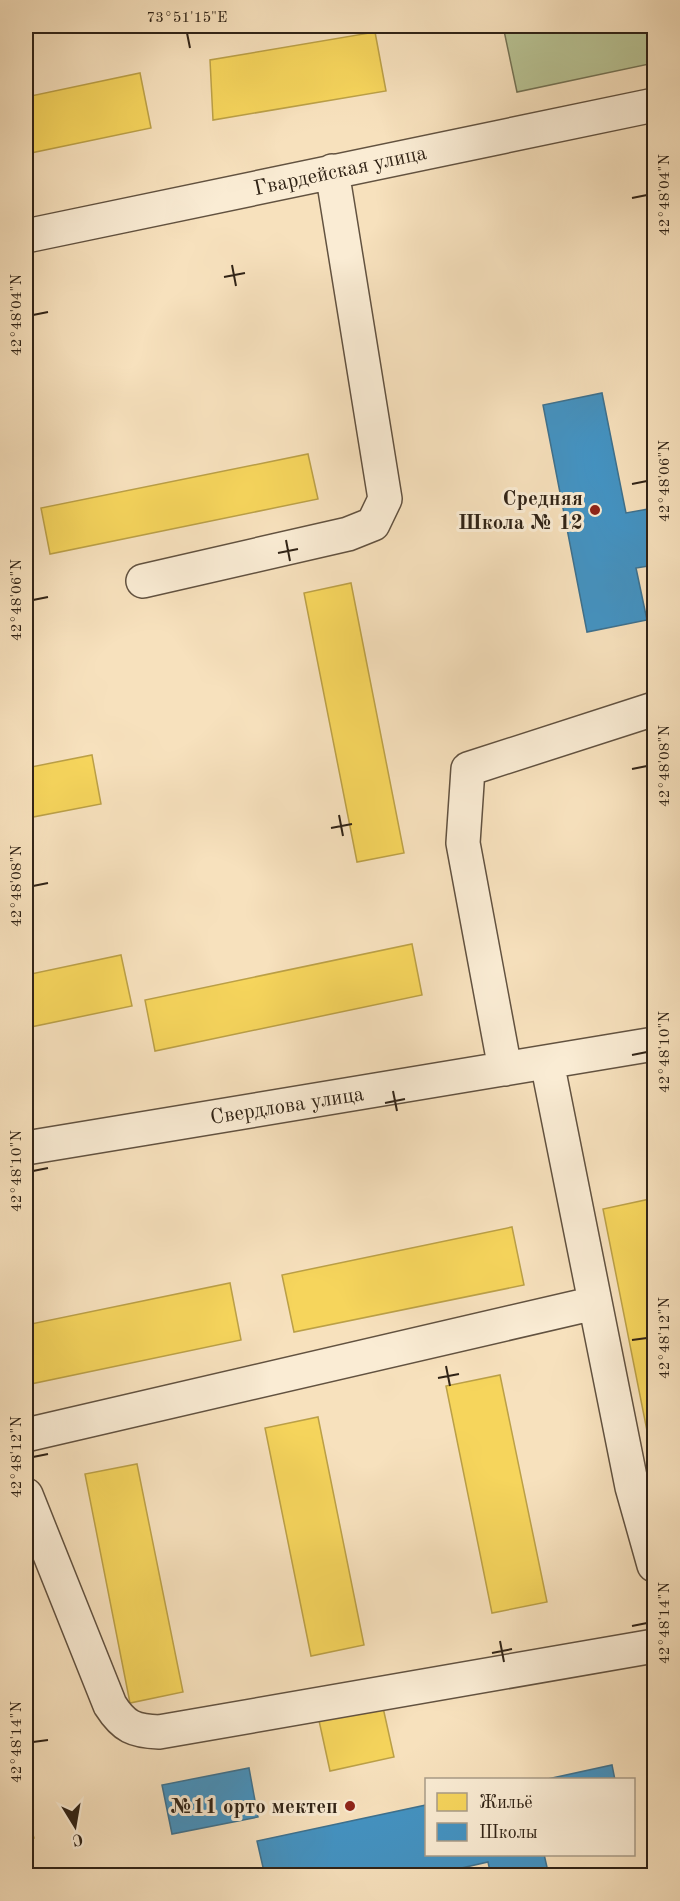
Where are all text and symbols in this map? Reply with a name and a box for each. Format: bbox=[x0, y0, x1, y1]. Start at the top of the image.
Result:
text: 73°51'15"E bbox=[147, 11, 227, 26]
street label: Гвардейская улица bbox=[252, 143, 429, 200]
text: 42°48'04"N bbox=[658, 154, 673, 236]
text: 42°48'04"N bbox=[10, 274, 25, 356]
text: 42°48'06"N bbox=[658, 440, 673, 522]
place label: Средняя Школа № 12 bbox=[458, 489, 583, 534]
marker: Средняя Школа № 12 bbox=[588, 503, 602, 517]
text: 42°48'06"N bbox=[10, 559, 25, 641]
text: 42°48'08"N bbox=[658, 725, 673, 807]
text: 42°48'08"N bbox=[10, 845, 25, 927]
text: 42°48'10"N bbox=[658, 1011, 673, 1093]
street label: Свердлова улица bbox=[209, 1084, 366, 1129]
text: 42°48'10"N bbox=[10, 1130, 25, 1212]
text: 42°48'12"N bbox=[658, 1297, 673, 1379]
text: 42°48'12"N bbox=[10, 1416, 25, 1498]
text: 42°48'14"N bbox=[658, 1582, 673, 1664]
text: 42°48'14"N bbox=[10, 1701, 25, 1783]
legend bbox=[425, 1778, 635, 1856]
text: Жильё bbox=[479, 1794, 533, 1812]
north arrow bbox=[45, 1796, 105, 1856]
place label: №11 орто мектеп bbox=[170, 1797, 338, 1818]
marker: №11 орто мектеп bbox=[343, 1799, 357, 1813]
text: Школы bbox=[479, 1824, 538, 1842]
text: С bbox=[71, 1830, 84, 1848]

